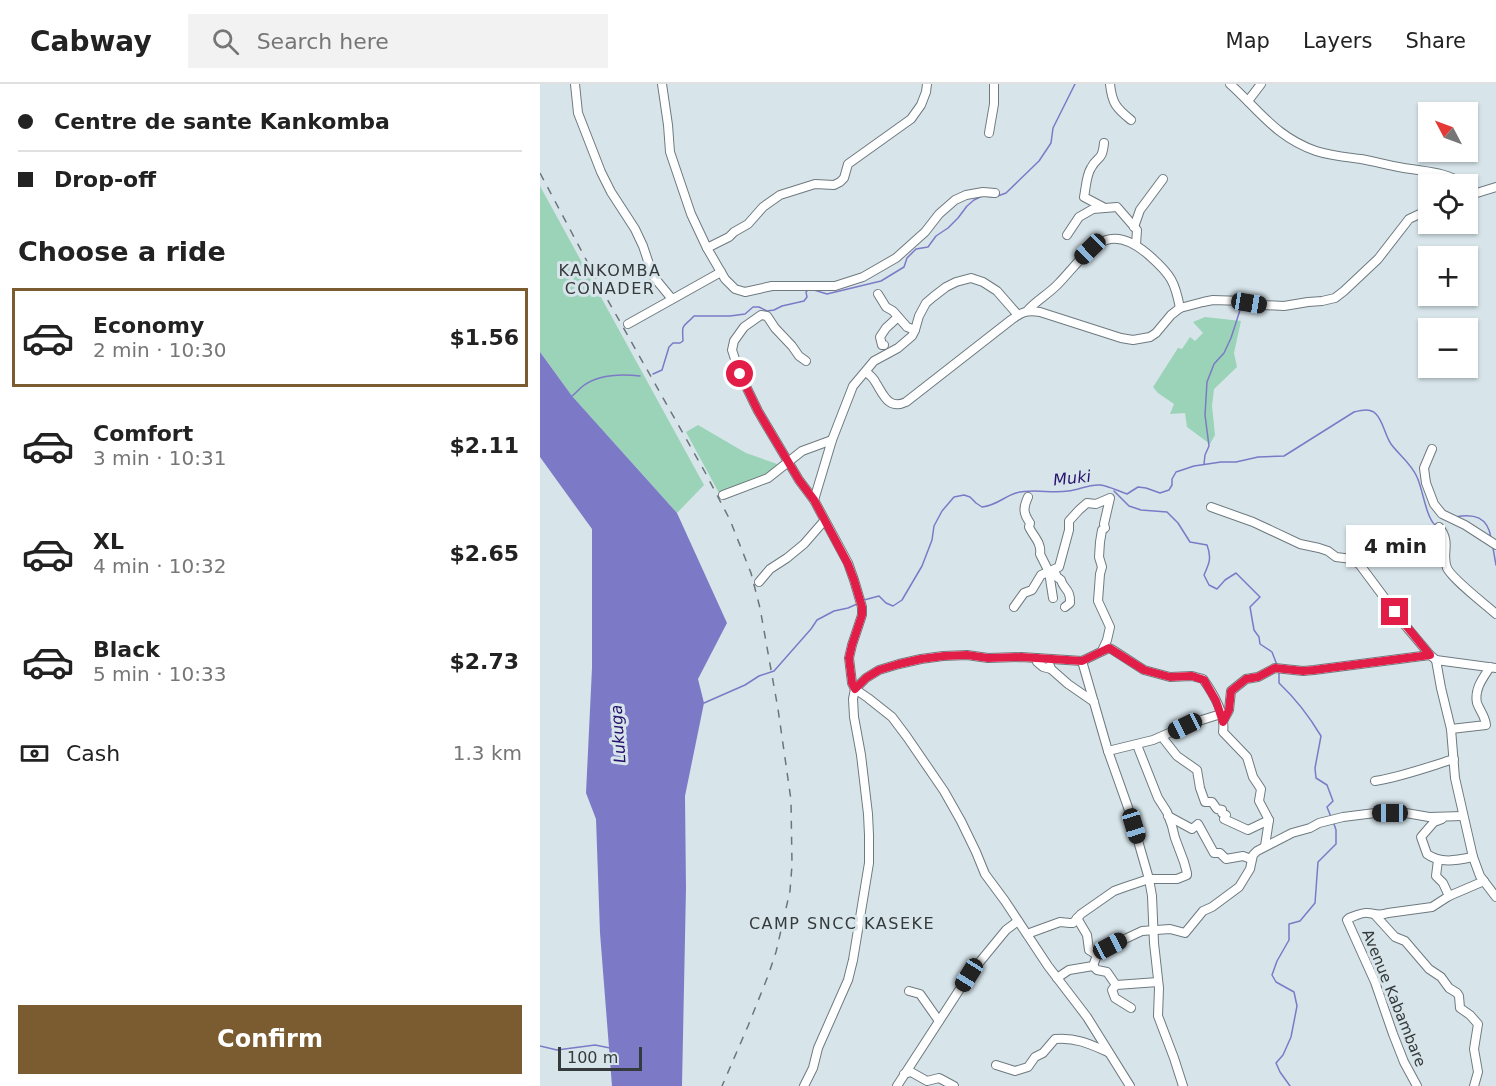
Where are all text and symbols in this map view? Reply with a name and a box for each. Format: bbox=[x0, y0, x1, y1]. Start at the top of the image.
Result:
search box bbox=[188, 14, 608, 68]
text: Cabway bbox=[30, 25, 152, 58]
icon: search bbox=[209, 25, 242, 58]
text: Search here bbox=[257, 29, 389, 54]
text: Map bbox=[1226, 29, 1270, 53]
text: Layers bbox=[1303, 29, 1372, 53]
text: Share bbox=[1405, 29, 1466, 53]
north arrow bbox=[1418, 102, 1478, 162]
map controls bbox=[1418, 102, 1478, 378]
text: Centre de sante Kankomba bbox=[54, 109, 390, 134]
text: Drop-off bbox=[54, 167, 156, 192]
button: locate bbox=[1418, 174, 1478, 234]
car bbox=[1071, 230, 1109, 268]
text: Choose a ride bbox=[18, 236, 226, 267]
button: + bbox=[1418, 246, 1478, 306]
district label: KANKOMBA CONADER bbox=[558, 261, 662, 298]
car bbox=[1230, 291, 1268, 315]
icon: car bbox=[21, 311, 75, 365]
text: Economy bbox=[93, 313, 204, 338]
button: − bbox=[1418, 318, 1478, 378]
text: $1.56 bbox=[449, 325, 519, 350]
text: 2 min · 10:30 bbox=[93, 338, 227, 362]
route start bbox=[726, 360, 753, 387]
icon: car bbox=[21, 419, 75, 473]
text: Comfort bbox=[93, 421, 193, 446]
text: $2.11 bbox=[449, 433, 519, 458]
text: 3 min · 10:31 bbox=[93, 446, 227, 470]
water label: Muki bbox=[1052, 467, 1092, 489]
callout: 4 min bbox=[1346, 525, 1444, 567]
icon: car bbox=[21, 527, 75, 581]
text: XL bbox=[93, 529, 124, 554]
text: 4 min bbox=[1364, 534, 1427, 558]
text: $2.65 bbox=[449, 541, 519, 566]
text: 4 min · 10:32 bbox=[93, 554, 227, 578]
route end bbox=[1381, 598, 1408, 625]
icon: car bbox=[21, 635, 75, 689]
text: Black bbox=[93, 637, 160, 662]
text: $2.73 bbox=[449, 649, 519, 674]
text: 5 min · 10:33 bbox=[93, 662, 227, 686]
water label: Lukuga bbox=[606, 704, 630, 764]
car bbox=[1165, 710, 1205, 742]
icon: cash bbox=[18, 737, 51, 770]
text: Cash bbox=[66, 741, 120, 766]
text: 1.3 km bbox=[453, 741, 522, 765]
car bbox=[1372, 804, 1408, 822]
car bbox=[1120, 806, 1148, 846]
district label: CAMP SNCC KASEKE bbox=[749, 914, 935, 933]
street label: Avenue Kabambare bbox=[1358, 927, 1430, 1069]
car bbox=[1090, 930, 1130, 962]
car bbox=[952, 955, 986, 995]
button: Confirm bbox=[18, 1005, 522, 1074]
scale bar bbox=[558, 1044, 642, 1072]
text: 100 m bbox=[567, 1048, 618, 1067]

